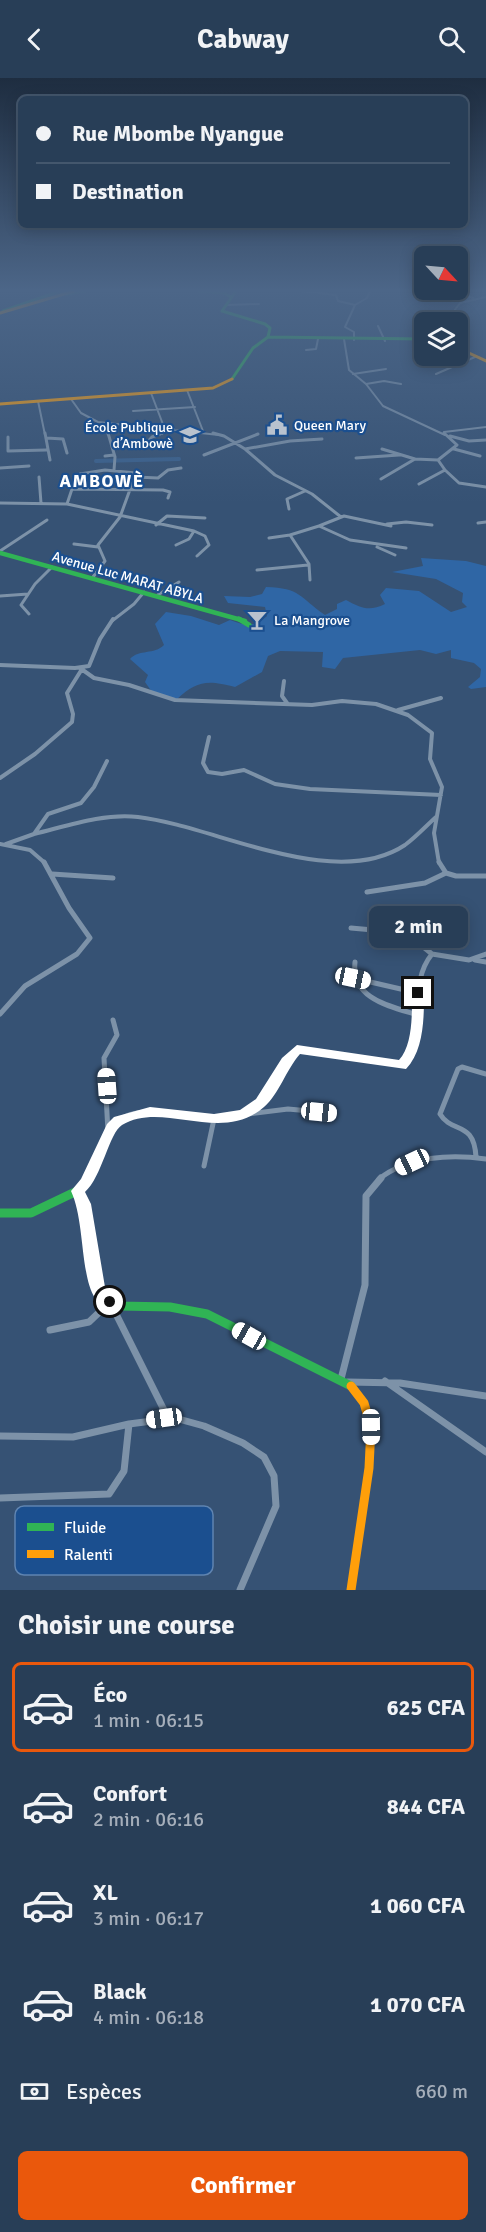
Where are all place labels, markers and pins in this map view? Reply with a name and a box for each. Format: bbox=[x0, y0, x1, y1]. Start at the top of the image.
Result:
public building icon: Queen Mary bbox=[265, 413, 289, 437]
place label: Queen Mary bbox=[294, 417, 366, 434]
place label: École Publique d’Ambowè bbox=[85, 419, 173, 452]
school or university icon: École Publique d’Ambowè bbox=[178, 423, 202, 447]
bar icon: La Mangrove bbox=[245, 608, 269, 632]
place label: La Mangrove bbox=[274, 612, 350, 629]

